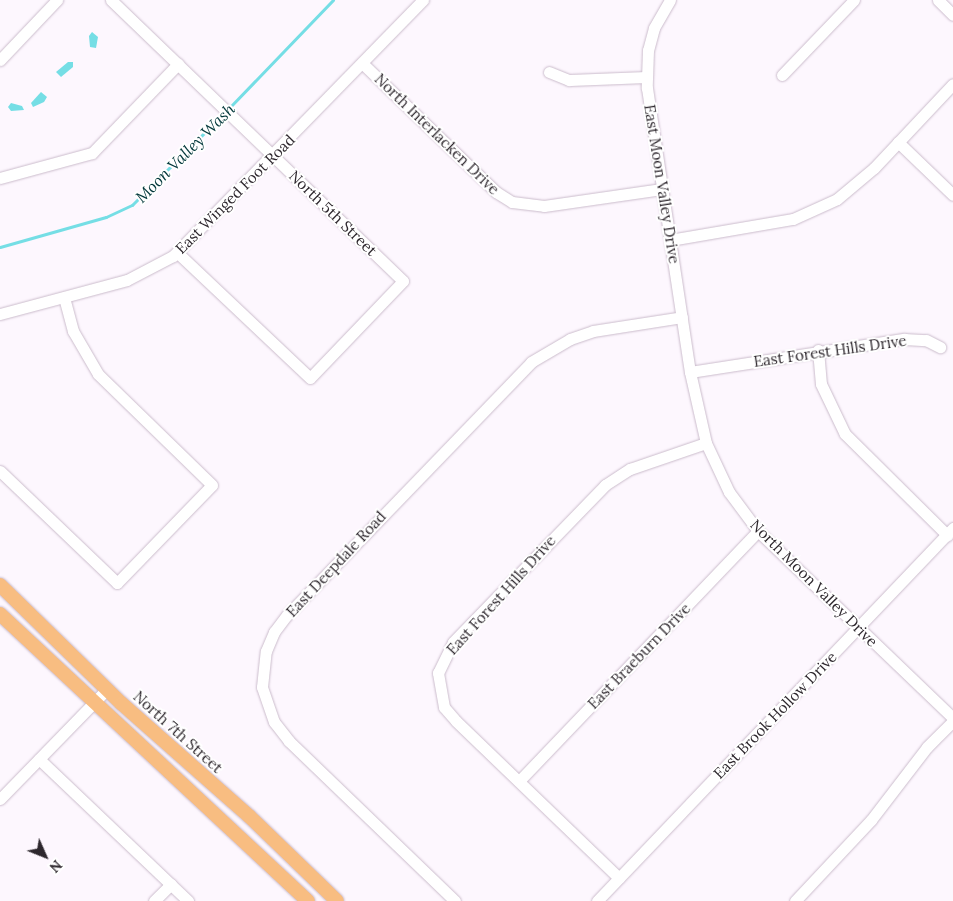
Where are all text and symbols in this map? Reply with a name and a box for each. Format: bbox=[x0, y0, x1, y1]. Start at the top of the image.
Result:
street label: North Interlacken Drive bbox=[371, 70, 503, 198]
water label: Moon Valley Wash bbox=[131, 99, 239, 207]
street label: East Moon Valley Drive bbox=[641, 103, 683, 265]
street label: East Winged Foot Road bbox=[172, 131, 298, 257]
street label: North 5th Street bbox=[285, 167, 381, 259]
street label: East Forest Hills Drive bbox=[752, 331, 908, 371]
street label: East Deepdale Road bbox=[282, 507, 390, 621]
street label: North Moon Valley Drive bbox=[747, 516, 881, 650]
street label: East Forest Hills Drive bbox=[443, 532, 559, 658]
street label: East Braeburn Drive bbox=[584, 599, 694, 713]
street label: East Brook Hollow Drive bbox=[710, 648, 840, 782]
street label: North 7th Street bbox=[130, 687, 226, 777]
north arrow bbox=[20, 831, 70, 881]
text: N bbox=[46, 856, 66, 877]

